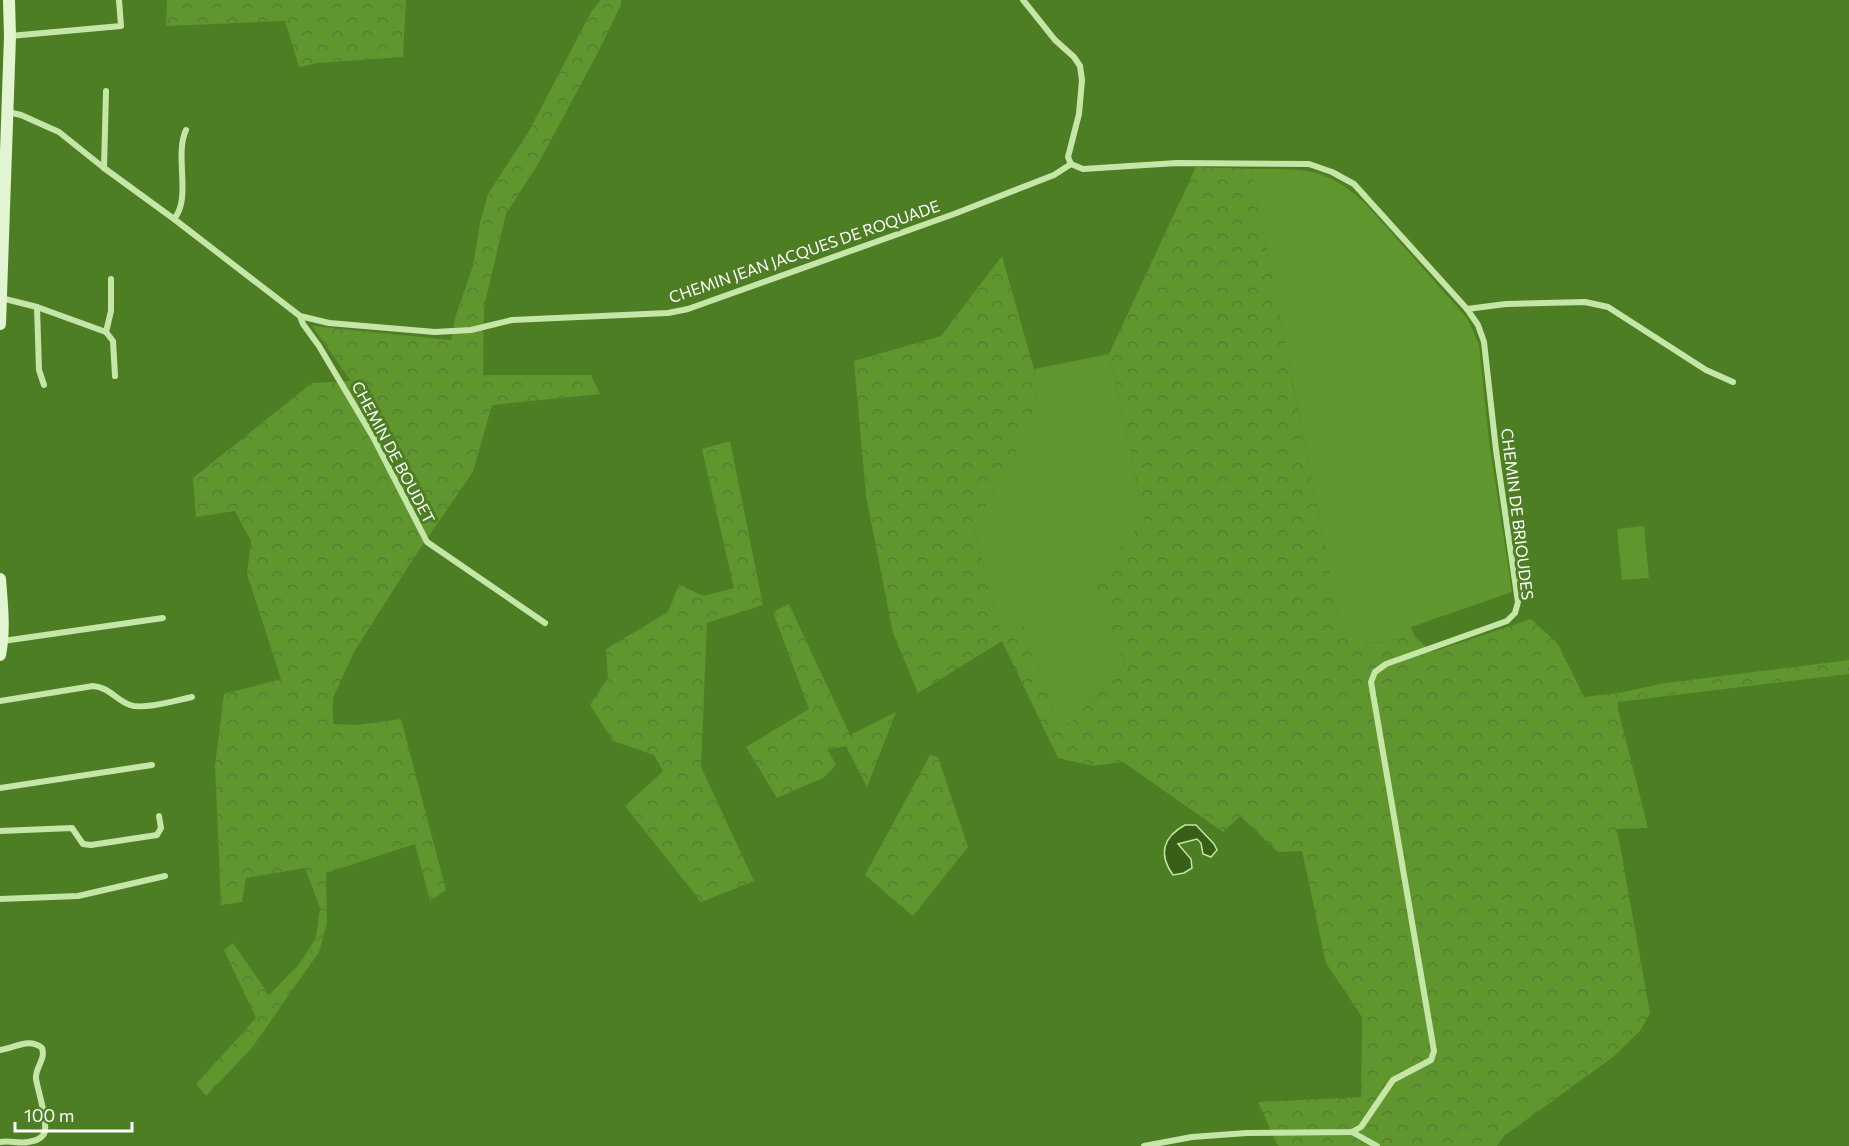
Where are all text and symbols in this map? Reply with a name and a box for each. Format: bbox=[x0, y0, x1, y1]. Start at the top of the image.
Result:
street label: CHEMIN JEAN JACQUES DE ROQUADE bbox=[666, 196, 942, 306]
street label: CHEMIN DE BOUDET bbox=[348, 378, 440, 526]
street label: CHEMIN DE BRIOUDES bbox=[1498, 427, 1538, 601]
scale bar bbox=[15, 1095, 132, 1133]
text: 100 m bbox=[24, 1104, 74, 1126]

